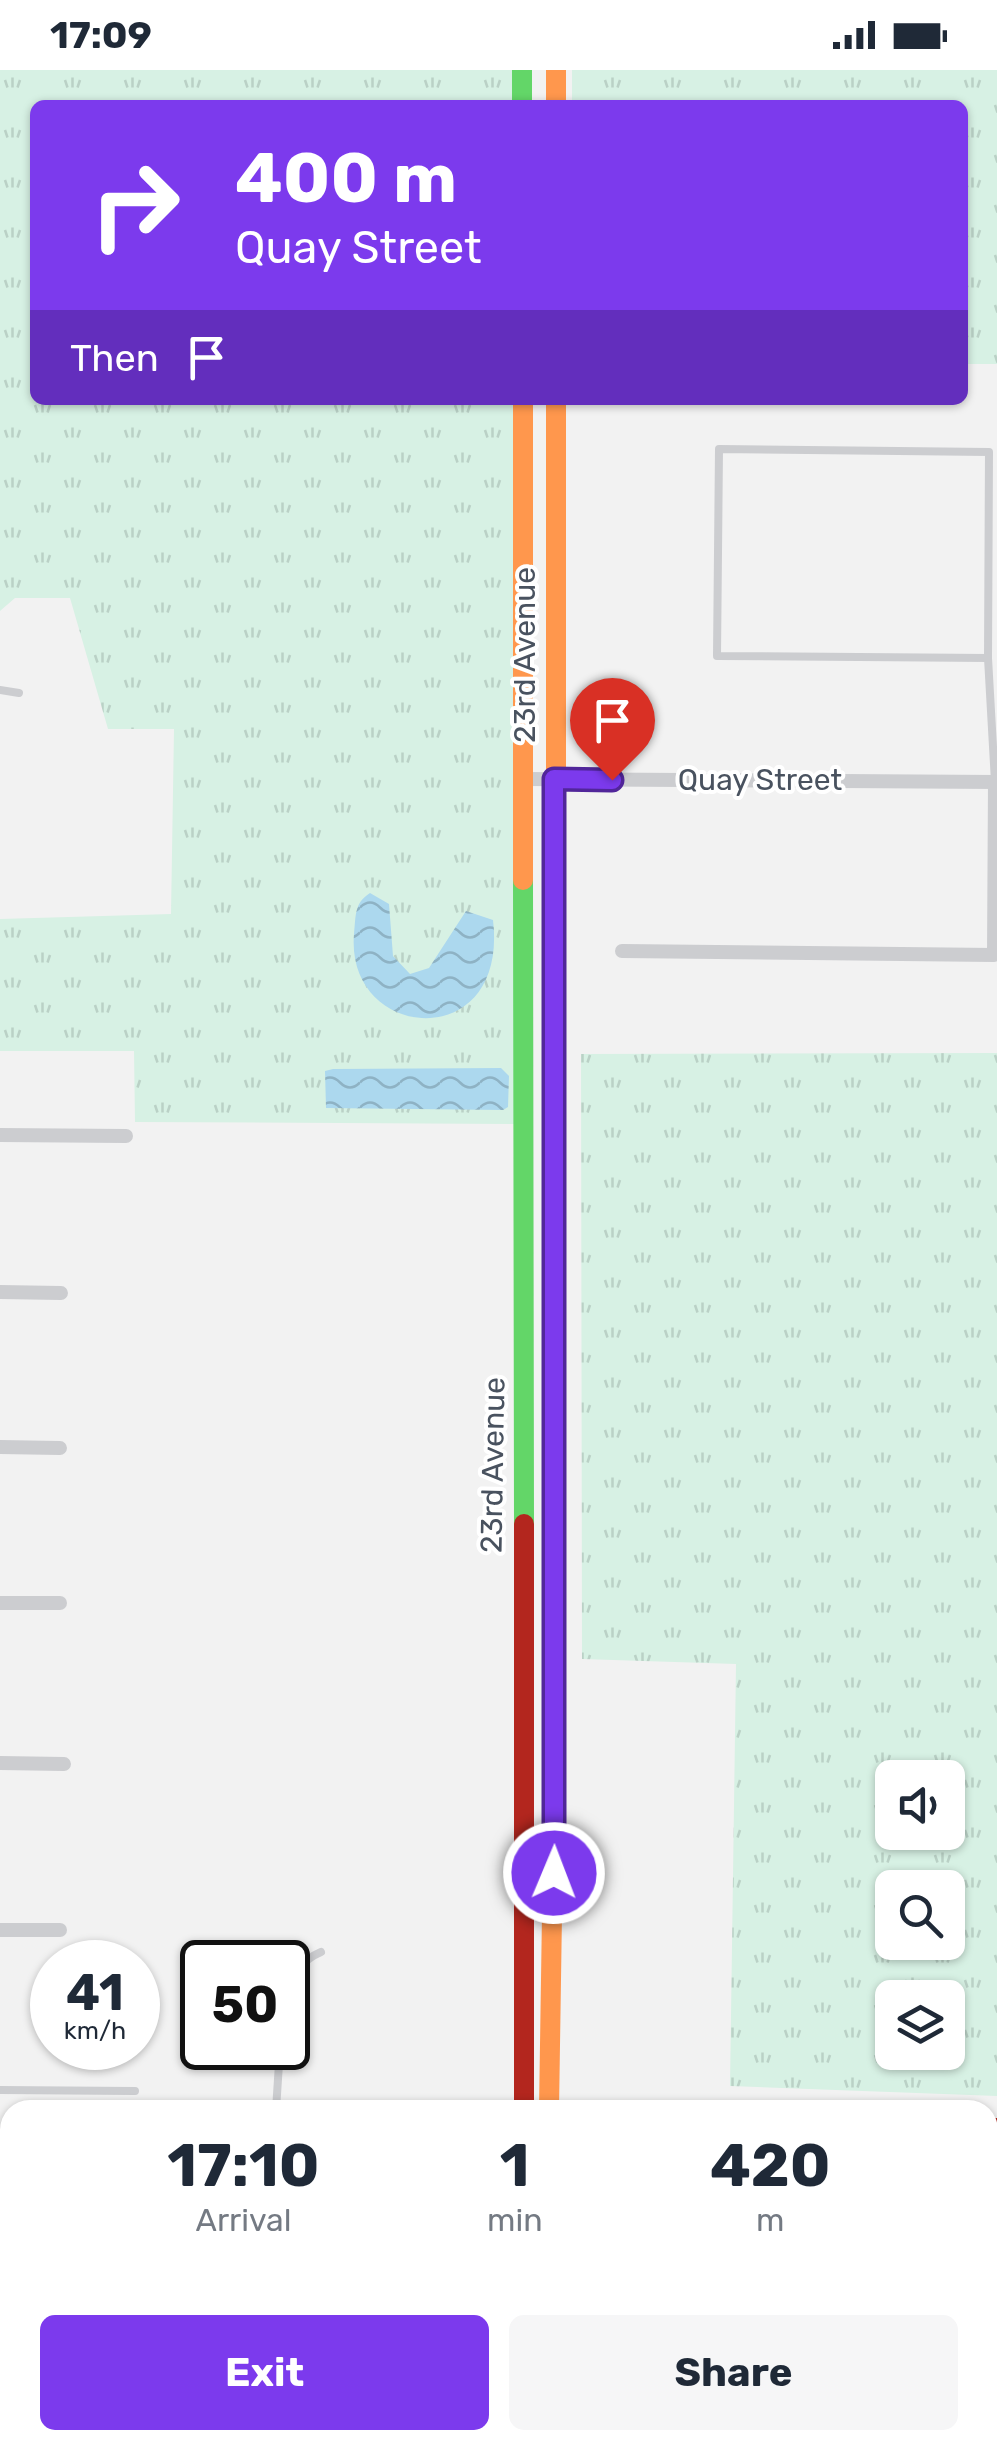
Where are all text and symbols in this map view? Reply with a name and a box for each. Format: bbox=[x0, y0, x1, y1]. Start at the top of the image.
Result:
text: 17:09 bbox=[50, 12, 152, 58]
text: 400 m bbox=[235, 137, 457, 220]
icon: right bbox=[70, 140, 200, 270]
text: Quay Street bbox=[235, 221, 482, 274]
icon: arrive bbox=[179, 330, 234, 385]
text: Then bbox=[70, 335, 159, 381]
street label: 23rd Avenue bbox=[507, 567, 543, 743]
pin bbox=[570, 678, 655, 781]
icon: arrive bbox=[585, 693, 640, 748]
street label: Quay Street bbox=[678, 762, 842, 798]
street label: 23rd Avenue bbox=[473, 1377, 513, 1553]
map controls bbox=[875, 1760, 965, 2070]
button: sound bbox=[875, 1760, 965, 1850]
position arrow bbox=[502, 1821, 606, 1925]
button: search bbox=[875, 1870, 965, 1960]
speed limit sign: 50 bbox=[180, 1940, 310, 2070]
text: 41 bbox=[66, 1963, 124, 2023]
button: layers bbox=[875, 1980, 965, 2070]
text: km/h bbox=[64, 2016, 126, 2045]
text: 17:10 bbox=[167, 2130, 320, 2201]
text: 1 bbox=[500, 2130, 530, 2201]
text: 420 bbox=[710, 2130, 831, 2201]
text: Arrival bbox=[195, 2201, 292, 2239]
text: min bbox=[487, 2201, 543, 2239]
text: m bbox=[756, 2201, 784, 2239]
button: Exit bbox=[40, 2315, 489, 2430]
button: Share bbox=[509, 2315, 958, 2430]

